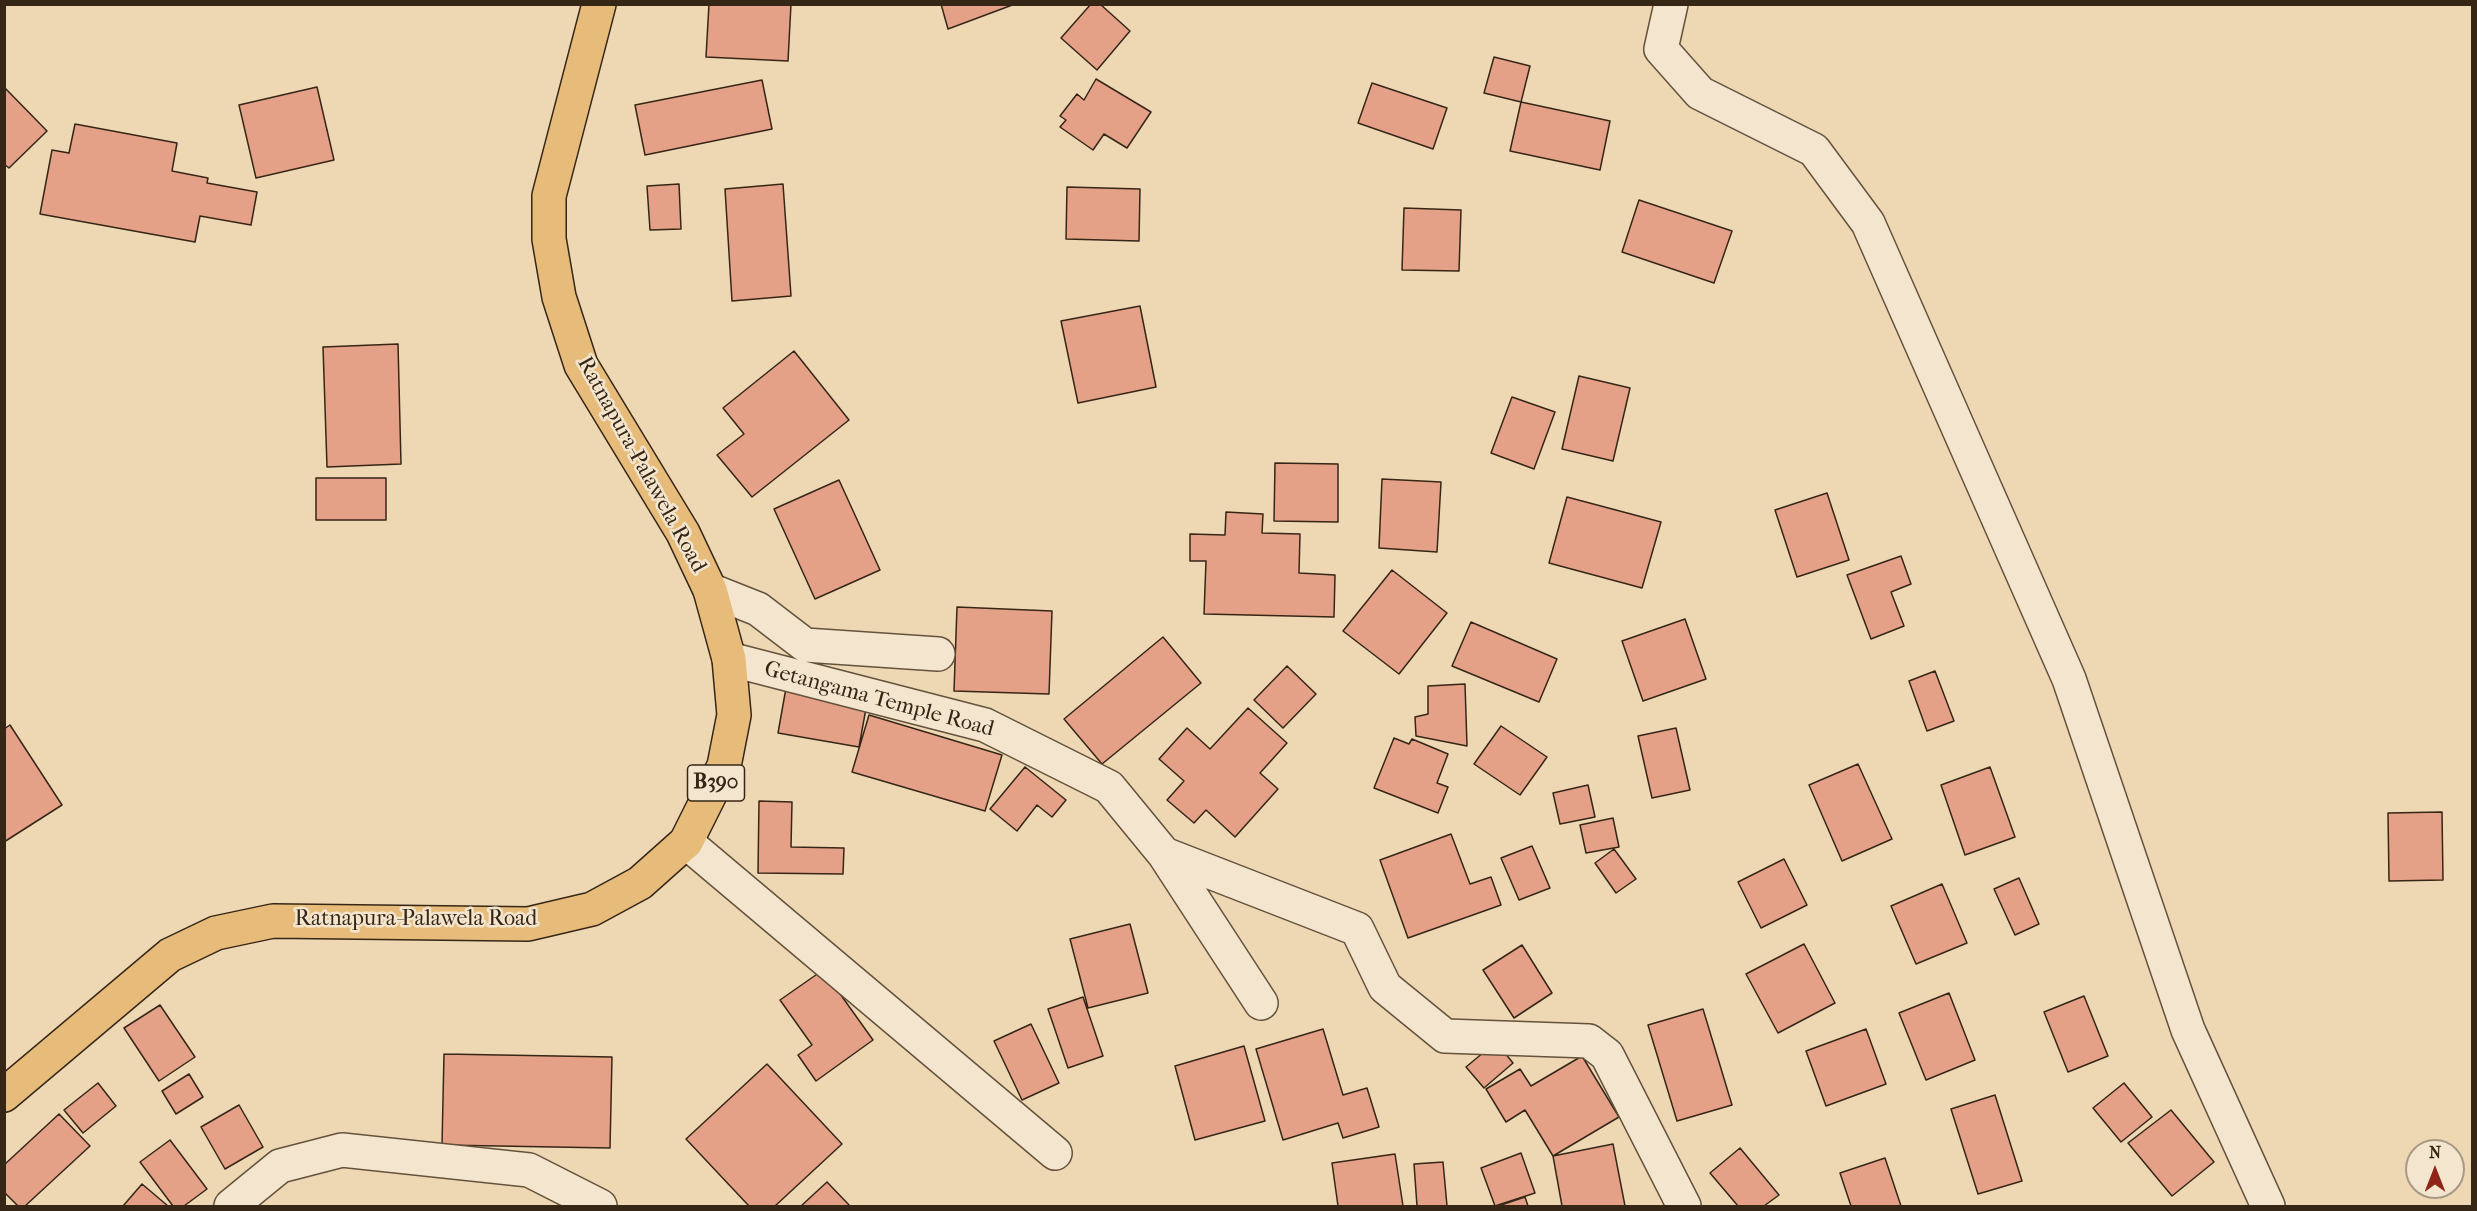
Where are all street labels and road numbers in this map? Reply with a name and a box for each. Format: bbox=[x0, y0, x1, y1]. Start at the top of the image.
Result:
street label: Ratnapura-Palawela Road bbox=[571, 353, 711, 577]
street label: Getangama Temple Road bbox=[761, 657, 997, 743]
road number: B390 bbox=[688, 765, 744, 801]
street label: Ratnapura-Palawela Road bbox=[295, 907, 537, 933]

